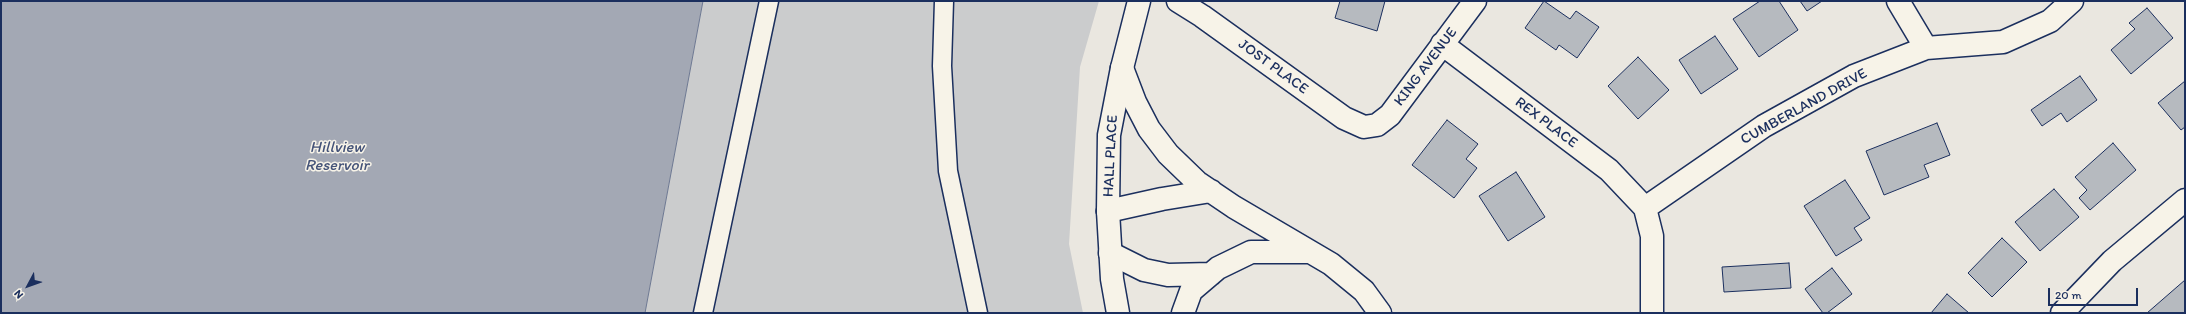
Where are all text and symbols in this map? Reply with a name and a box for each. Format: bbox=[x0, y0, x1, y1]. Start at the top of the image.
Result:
street label: KING AVENUE bbox=[1391, 24, 1461, 110]
street label: JOST PLACE bbox=[1234, 36, 1312, 98]
street label: CUMBERLAND DRIVE bbox=[1738, 65, 1870, 149]
street label: REX PLACE bbox=[1511, 94, 1581, 152]
street label: HALL PLACE bbox=[1100, 114, 1122, 198]
water label: Hillview Reservoir bbox=[305, 138, 369, 176]
north arrow bbox=[8, 266, 48, 306]
scale bar bbox=[2050, 280, 2140, 306]
text: N bbox=[11, 287, 26, 301]
text: 20 m bbox=[2055, 288, 2082, 302]

